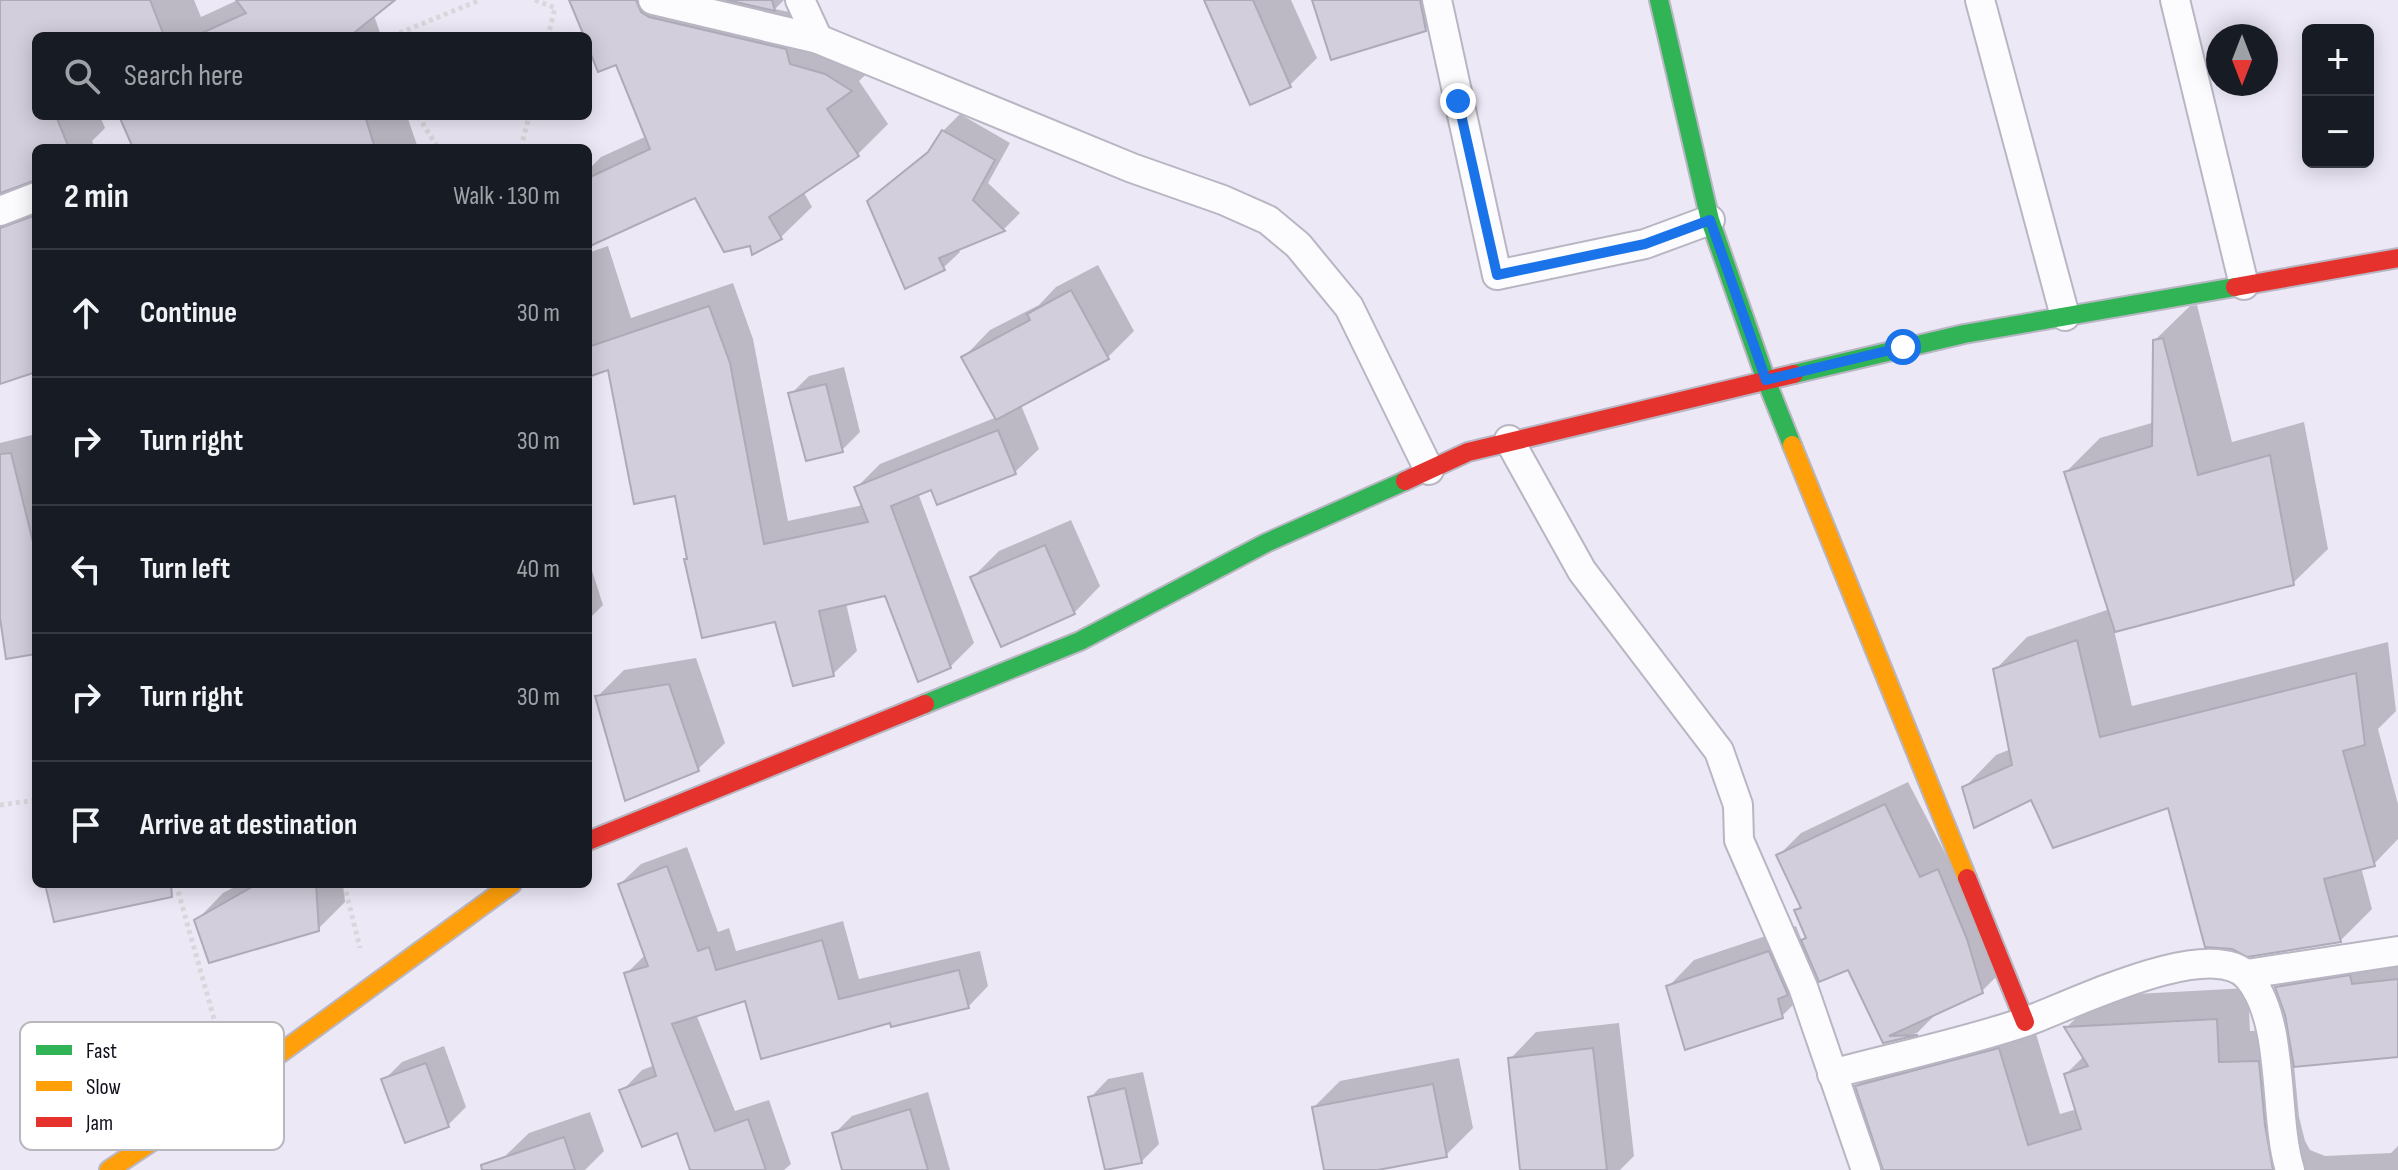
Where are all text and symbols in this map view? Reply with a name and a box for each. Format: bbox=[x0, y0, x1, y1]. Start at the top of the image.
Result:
north arrow bbox=[2206, 24, 2278, 96]
map controls bbox=[2302, 24, 2374, 168]
button: + bbox=[2302, 24, 2374, 96]
search box bbox=[32, 32, 592, 120]
icon: search bbox=[60, 54, 104, 98]
text: Search here bbox=[124, 58, 243, 94]
route end bbox=[1440, 83, 1476, 119]
button: − bbox=[2302, 96, 2374, 168]
text: 2 min bbox=[64, 176, 129, 217]
text: Walk · 130 m bbox=[453, 181, 560, 212]
icon: ahead bbox=[64, 291, 108, 335]
text: Continue bbox=[140, 295, 237, 331]
text: 30 m bbox=[517, 298, 560, 329]
route start bbox=[1885, 329, 1921, 365]
icon: right bbox=[64, 419, 108, 463]
text: Turn right bbox=[140, 423, 243, 459]
text: 30 m bbox=[517, 426, 560, 457]
icon: left bbox=[64, 547, 108, 591]
text: Turn left bbox=[140, 551, 230, 587]
text: 40 m bbox=[517, 554, 560, 585]
icon: right bbox=[64, 675, 108, 719]
text: Turn right bbox=[140, 679, 243, 715]
text: 30 m bbox=[517, 682, 560, 713]
icon: arrive bbox=[64, 803, 108, 847]
text: Arrive at destination bbox=[140, 807, 357, 843]
legend bbox=[20, 1022, 284, 1150]
text: Fast bbox=[86, 1038, 117, 1065]
text: Slow bbox=[86, 1074, 121, 1101]
text: Jam bbox=[85, 1110, 113, 1137]

